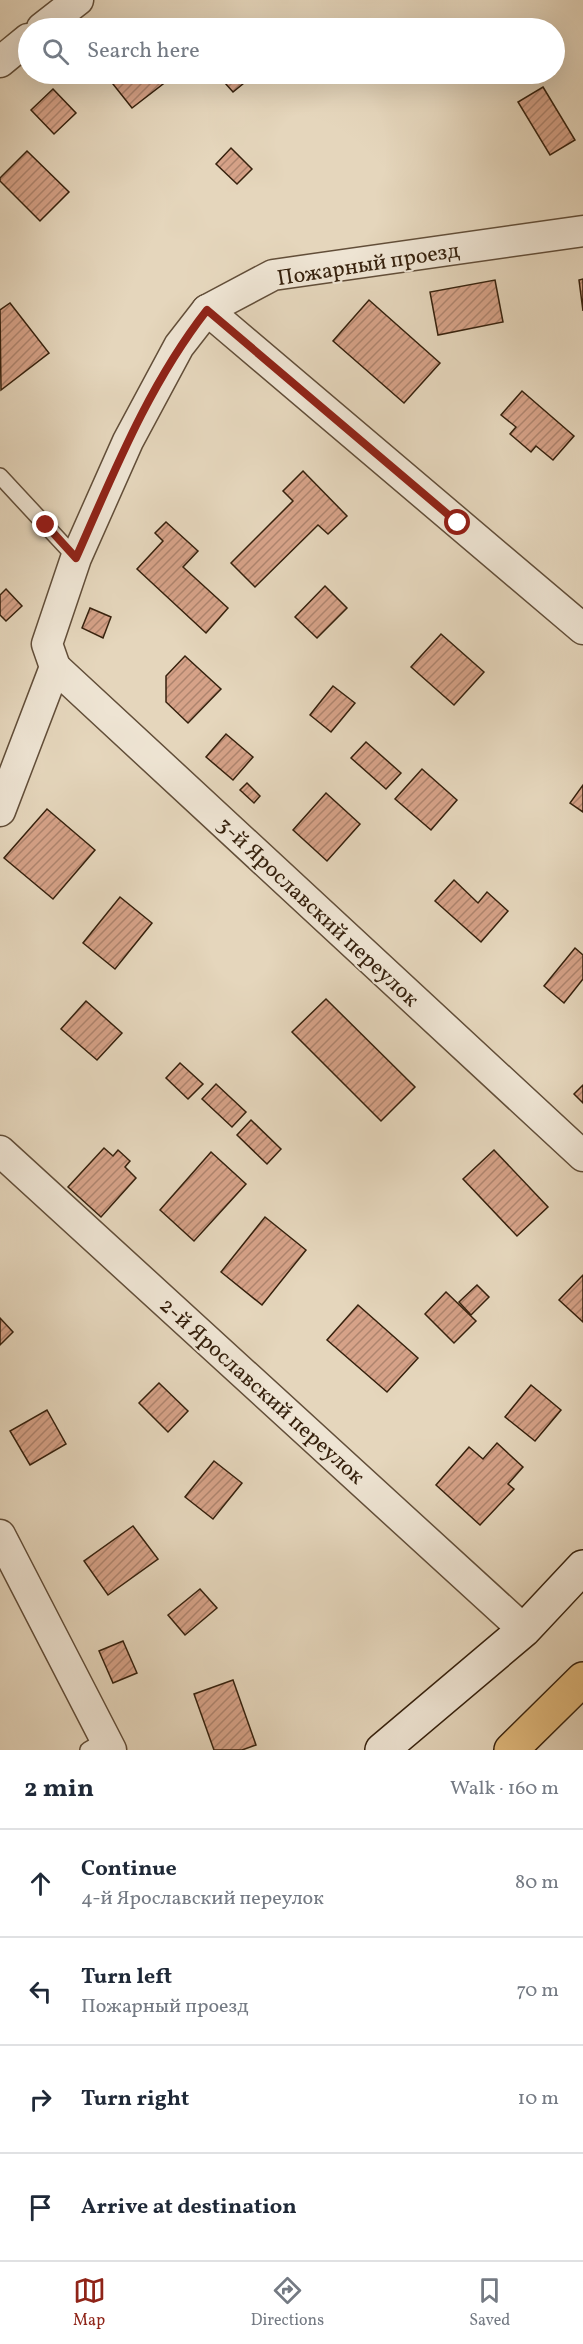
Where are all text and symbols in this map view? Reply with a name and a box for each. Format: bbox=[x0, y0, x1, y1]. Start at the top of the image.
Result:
search box bbox=[18, 18, 565, 84]
icon: search bbox=[39, 35, 72, 68]
text: Search here bbox=[87, 36, 200, 67]
street label: Пожарный проезд bbox=[275, 236, 462, 295]
route start bbox=[444, 509, 470, 535]
route end bbox=[32, 511, 58, 537]
street label: 3-й Ярославский переулок bbox=[209, 811, 425, 1015]
street label: 2-й Ярославский переулок bbox=[152, 1291, 371, 1493]
text: 2 min bbox=[24, 1771, 94, 1807]
text: Walk · 160 m bbox=[450, 1775, 559, 1803]
text: Continue bbox=[81, 1854, 177, 1885]
icon: ahead bbox=[24, 1867, 57, 1900]
text: 80 m bbox=[515, 1869, 559, 1897]
text: 4-й Ярославский переулок bbox=[81, 1885, 324, 1913]
text: Turn left bbox=[81, 1962, 172, 1993]
icon: left bbox=[24, 1975, 57, 2008]
text: 70 m bbox=[516, 1977, 559, 2005]
text: Пожарный проезд bbox=[81, 1993, 248, 2021]
icon: right bbox=[24, 2083, 57, 2116]
text: Turn right bbox=[81, 2084, 189, 2115]
text: 10 m bbox=[518, 2085, 559, 2113]
icon: arrive bbox=[24, 2191, 57, 2224]
text: Arrive at destination bbox=[81, 2192, 297, 2223]
tab: Map bbox=[73, 2274, 106, 2332]
tab: Directions bbox=[251, 2274, 324, 2332]
tab: Saved bbox=[469, 2274, 510, 2332]

